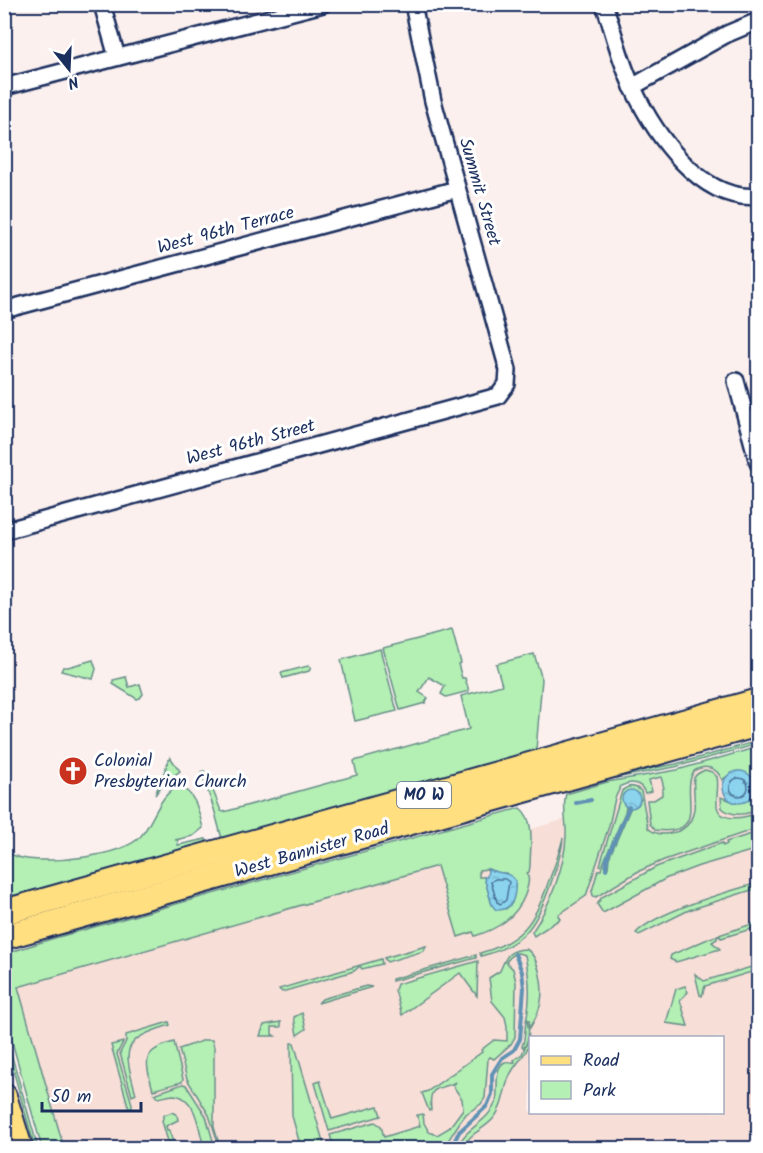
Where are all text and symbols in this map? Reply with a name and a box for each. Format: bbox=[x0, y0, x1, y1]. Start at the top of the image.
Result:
north arrow bbox=[39, 39, 99, 99]
text: N bbox=[65, 68, 82, 95]
street label: Summit Street bbox=[450, 135, 509, 250]
street label: West 96th Terrace bbox=[154, 199, 298, 263]
street label: West 96th Street bbox=[183, 412, 320, 474]
place label: Colonial Presbyterian Church bbox=[94, 747, 247, 797]
church icon: Colonial Presbyterian Church bbox=[57, 755, 89, 787]
road number: MO W bbox=[397, 782, 451, 808]
street label: West Bannister Road bbox=[231, 815, 394, 887]
legend bbox=[529, 1036, 724, 1114]
text: Road bbox=[583, 1047, 620, 1076]
scale bar bbox=[42, 1075, 141, 1113]
text: Park bbox=[583, 1077, 616, 1106]
text: 50 m bbox=[51, 1083, 91, 1112]

